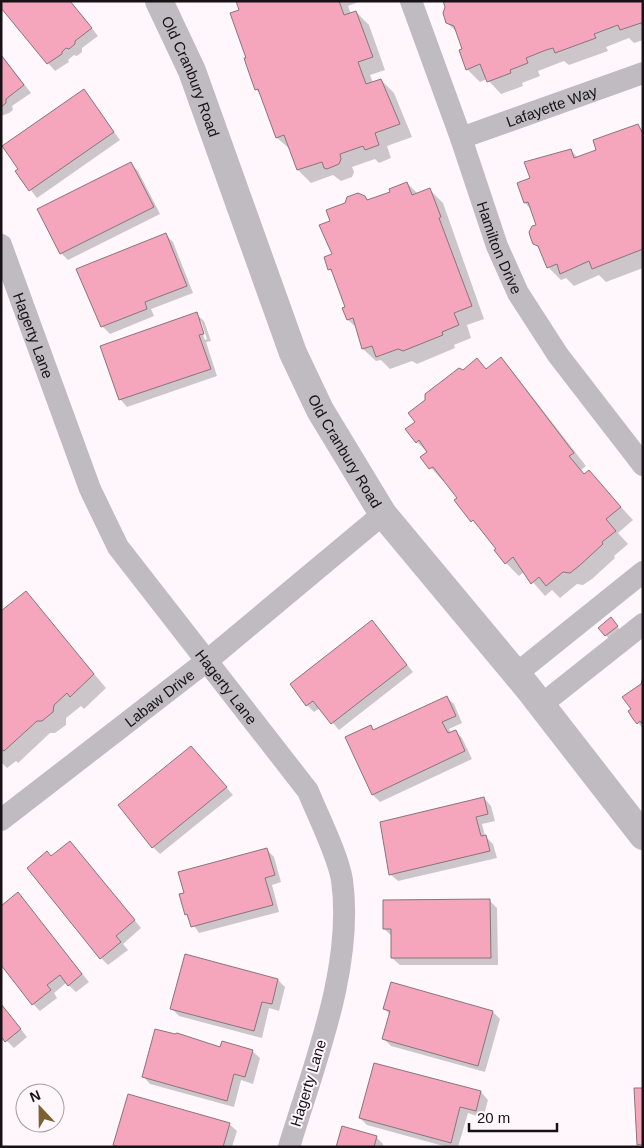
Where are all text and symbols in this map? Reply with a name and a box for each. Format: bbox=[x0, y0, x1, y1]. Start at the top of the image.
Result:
street label: Old Cranbury Road bbox=[159, 13, 223, 139]
street label: Lafayette Way bbox=[504, 82, 600, 130]
street label: Hamilton Drive bbox=[474, 199, 526, 297]
street label: Hagerty Lane bbox=[10, 290, 57, 380]
street label: Old Cranbury Road bbox=[305, 391, 386, 511]
street label: Hagerty Lane bbox=[192, 646, 261, 727]
street label: Labaw Drive bbox=[121, 665, 197, 730]
street label: Hagerty Lane bbox=[287, 1037, 329, 1129]
north arrow bbox=[15, 1083, 65, 1133]
text: N bbox=[27, 1087, 43, 1105]
scale bar bbox=[469, 1100, 556, 1132]
text: 20 m bbox=[477, 1109, 510, 1126]

